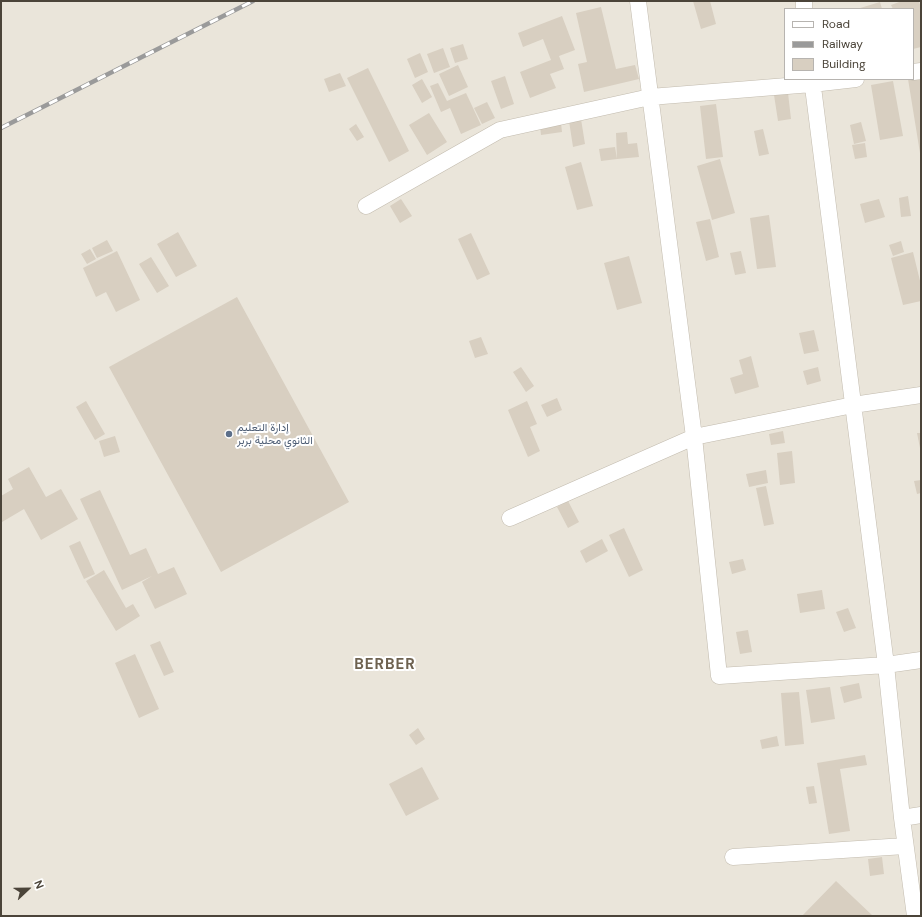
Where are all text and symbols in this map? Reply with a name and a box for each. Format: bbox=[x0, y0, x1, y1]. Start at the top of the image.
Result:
legend bbox=[784, 8, 914, 80]
text: Road bbox=[822, 16, 850, 32]
text: Railway bbox=[822, 36, 863, 52]
text: Building bbox=[822, 56, 866, 72]
place label: إدارة التعليم الثانوي محلية بربر bbox=[237, 421, 313, 447]
marker: إدارة التعليم الثانوي محلية بربر bbox=[224, 429, 234, 439]
district label: BERBER bbox=[354, 656, 416, 674]
north arrow bbox=[8, 869, 48, 909]
text: N bbox=[31, 878, 47, 891]

